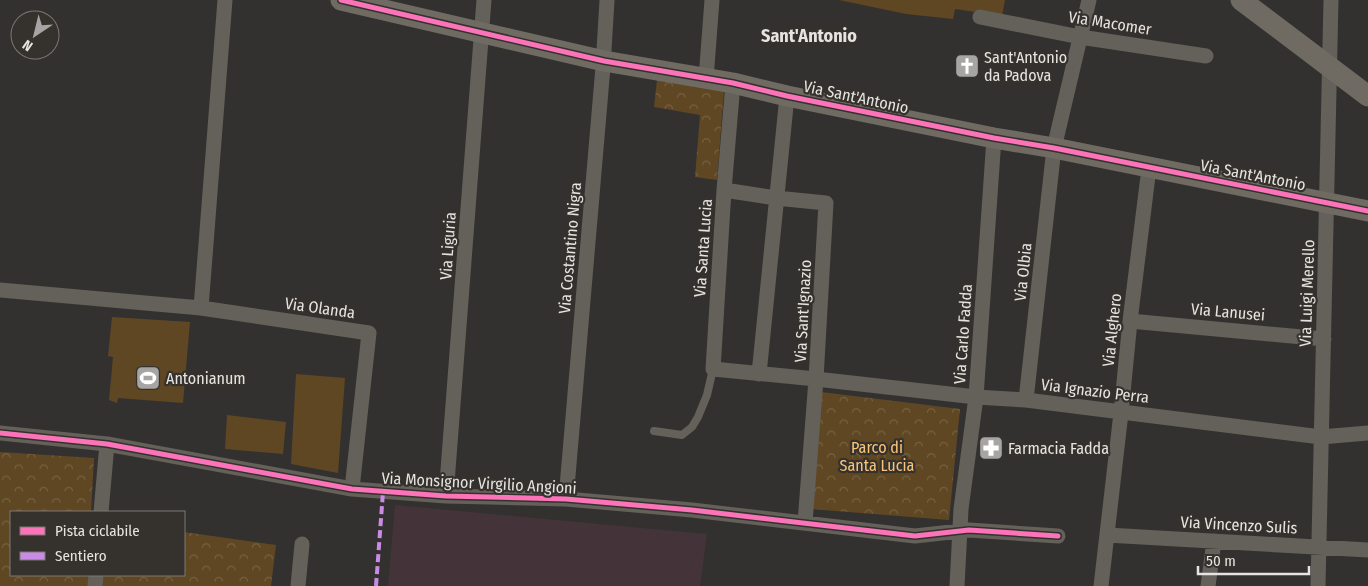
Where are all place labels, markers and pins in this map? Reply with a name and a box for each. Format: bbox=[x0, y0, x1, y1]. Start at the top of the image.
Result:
place label: Sant'Antonio da Padova bbox=[984, 48, 1067, 85]
church icon: Sant'Antonio da Padova bbox=[954, 53, 980, 79]
sports icon: Antonianum bbox=[135, 365, 161, 391]
place label: Antonianum bbox=[166, 369, 246, 388]
pharmacy icon: Farmacia Fadda bbox=[978, 435, 1004, 461]
place label: Farmacia Fadda bbox=[1008, 439, 1109, 458]

